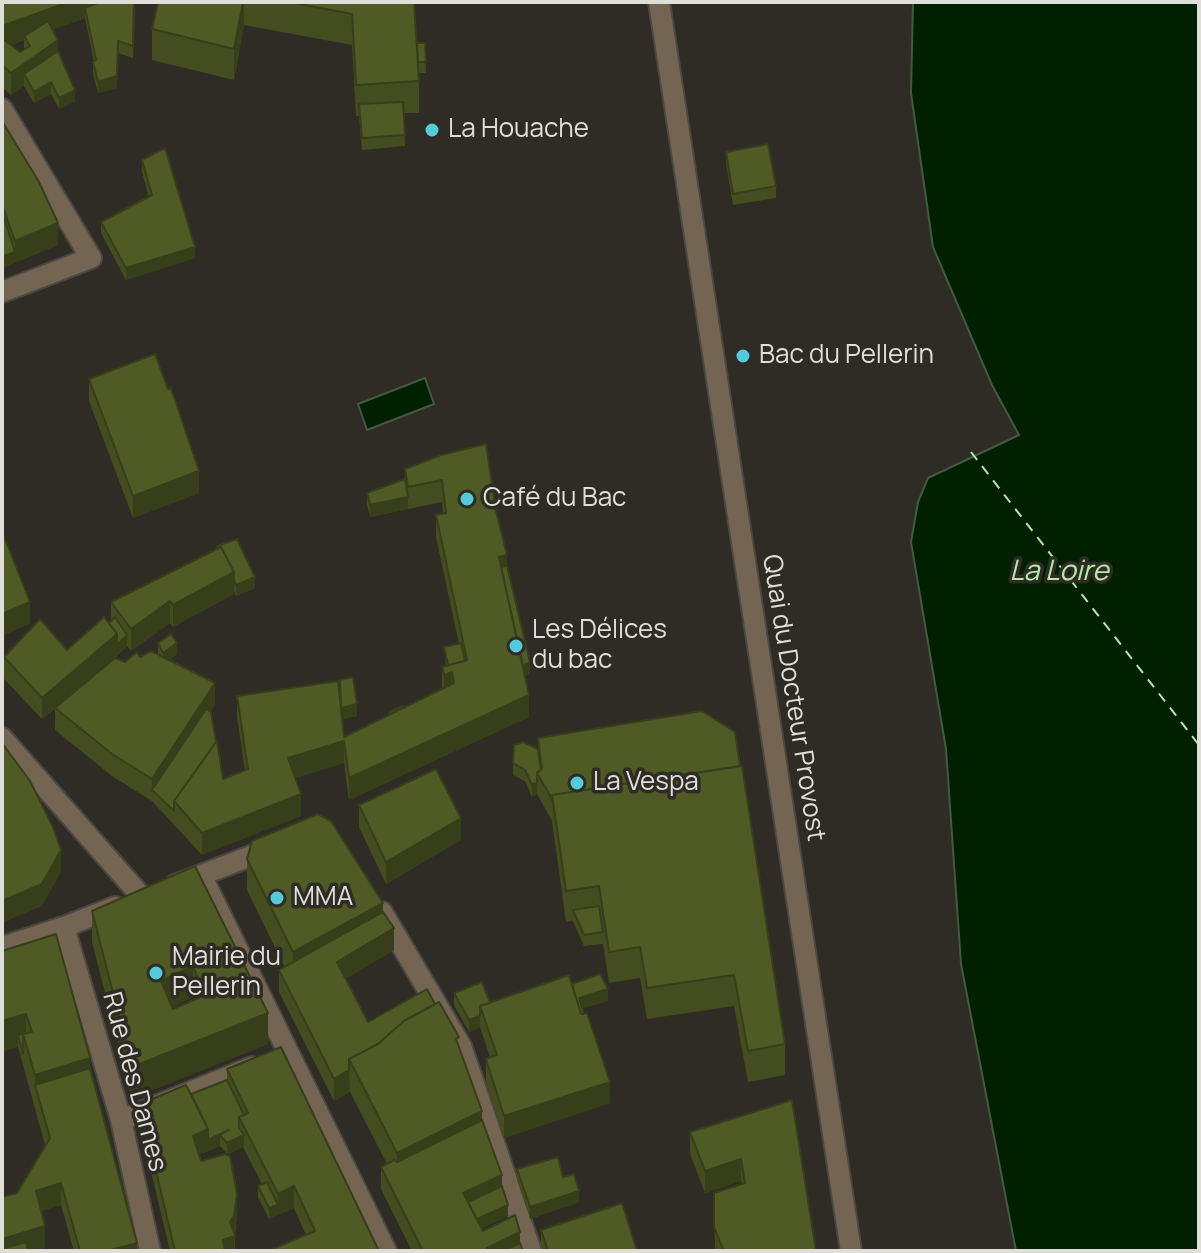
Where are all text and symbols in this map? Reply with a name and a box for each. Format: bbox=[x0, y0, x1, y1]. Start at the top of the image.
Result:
place label: La Houache bbox=[448, 114, 589, 146]
marker: La Houache bbox=[423, 121, 441, 139]
place label: Bac du Pellerin bbox=[759, 340, 934, 372]
marker: Bac du Pellerin bbox=[734, 347, 752, 365]
place label: Café du Bac bbox=[483, 483, 626, 515]
marker: Café du Bac bbox=[458, 490, 476, 508]
street label: Quai du Docteur Provost bbox=[755, 552, 831, 844]
water label: La Loire bbox=[1009, 555, 1109, 589]
place label: Les Délices du bac bbox=[532, 615, 667, 676]
marker: Les Délices du bac bbox=[507, 637, 525, 655]
place label: La Vespa bbox=[593, 767, 699, 799]
marker: La Vespa bbox=[568, 774, 586, 792]
place label: MMA bbox=[293, 882, 353, 914]
marker: MMA bbox=[268, 889, 286, 907]
place label: Mairie du Pellerin bbox=[172, 942, 281, 1004]
marker: Mairie du Pellerin bbox=[147, 964, 165, 982]
street label: Rue des Dames bbox=[95, 989, 173, 1175]

